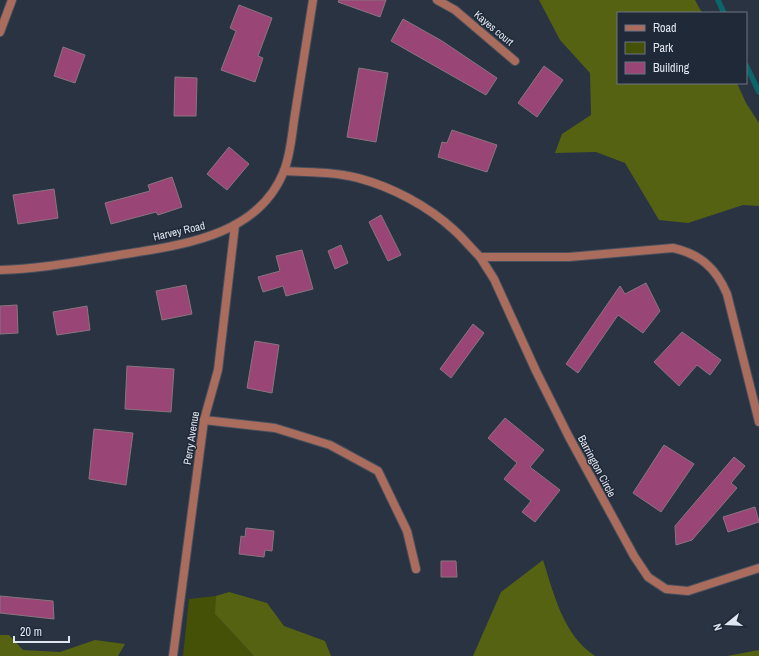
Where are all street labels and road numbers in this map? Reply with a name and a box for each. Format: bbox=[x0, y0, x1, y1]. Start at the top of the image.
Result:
street label: Kayes court bbox=[471, 7, 517, 49]
street label: Harvey Road bbox=[152, 218, 206, 244]
street label: Perry Avenue bbox=[180, 410, 202, 466]
street label: Barrington Circle bbox=[575, 433, 619, 499]

